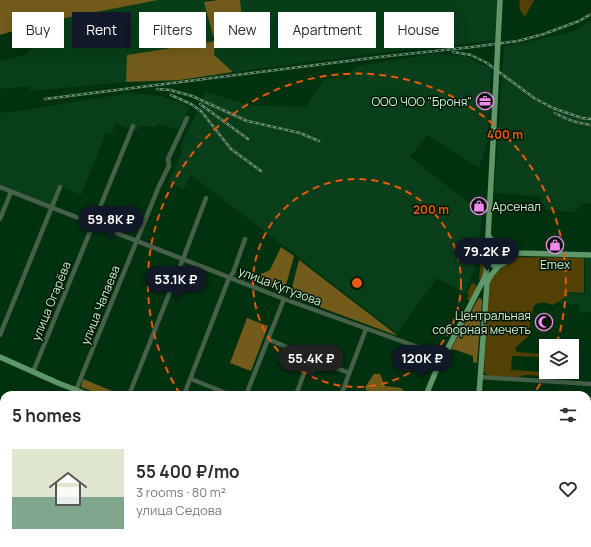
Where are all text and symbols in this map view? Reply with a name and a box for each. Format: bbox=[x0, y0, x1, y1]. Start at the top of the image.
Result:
chip: Buy bbox=[12, 12, 64, 48]
chip: Rent bbox=[72, 12, 131, 48]
chip: Filters bbox=[139, 12, 206, 48]
chip: New bbox=[214, 12, 270, 48]
chip: Apartment bbox=[278, 12, 376, 48]
chip: House bbox=[384, 12, 454, 48]
office icon: ООО ЧОО "Броня" bbox=[475, 91, 495, 111]
place label: ООО ЧОО "Броня" bbox=[371, 93, 472, 110]
text: 400 m bbox=[487, 126, 523, 143]
shop icon: Арсенал bbox=[469, 196, 489, 216]
place label: Арсенал bbox=[492, 198, 541, 215]
text: 200 m bbox=[413, 201, 449, 218]
pin: 59.8K ₽ bbox=[74, 206, 148, 240]
text: 59.8K ₽ bbox=[87, 210, 135, 228]
shop icon: Emex bbox=[545, 235, 565, 255]
pin: 79.2K ₽ bbox=[450, 238, 524, 272]
text: 79.2K ₽ bbox=[464, 242, 510, 260]
place label: Emex bbox=[540, 256, 571, 273]
street label: улица Огарёва bbox=[27, 259, 75, 343]
street label: улица Кутузова bbox=[236, 262, 324, 310]
street label: улица Чапаева bbox=[76, 263, 124, 347]
pin: 53.1K ₽ bbox=[139, 266, 213, 300]
text: 53.1K ₽ bbox=[155, 270, 197, 288]
centre of rings bbox=[350, 276, 364, 290]
place label: Центральная соборная мечеть bbox=[432, 307, 531, 338]
mosque icon: Центральная соборная мечеть bbox=[534, 312, 554, 332]
map controls bbox=[539, 339, 579, 379]
button: layers bbox=[539, 339, 579, 379]
pin: 55.4K ₽ bbox=[274, 345, 348, 379]
pin: 120K ₽ bbox=[389, 345, 455, 379]
text: 55.4K ₽ bbox=[288, 349, 334, 367]
text: 120K ₽ bbox=[401, 349, 443, 367]
text: 5 homes bbox=[12, 404, 81, 427]
icon: filters bbox=[557, 404, 579, 426]
text: 55 400 ₽/mo bbox=[136, 460, 240, 483]
icon: home bbox=[44, 465, 92, 513]
icon: heart bbox=[557, 478, 579, 500]
text: 3 rooms · 80 m² bbox=[136, 483, 226, 501]
text: улица Седова bbox=[136, 501, 222, 519]

